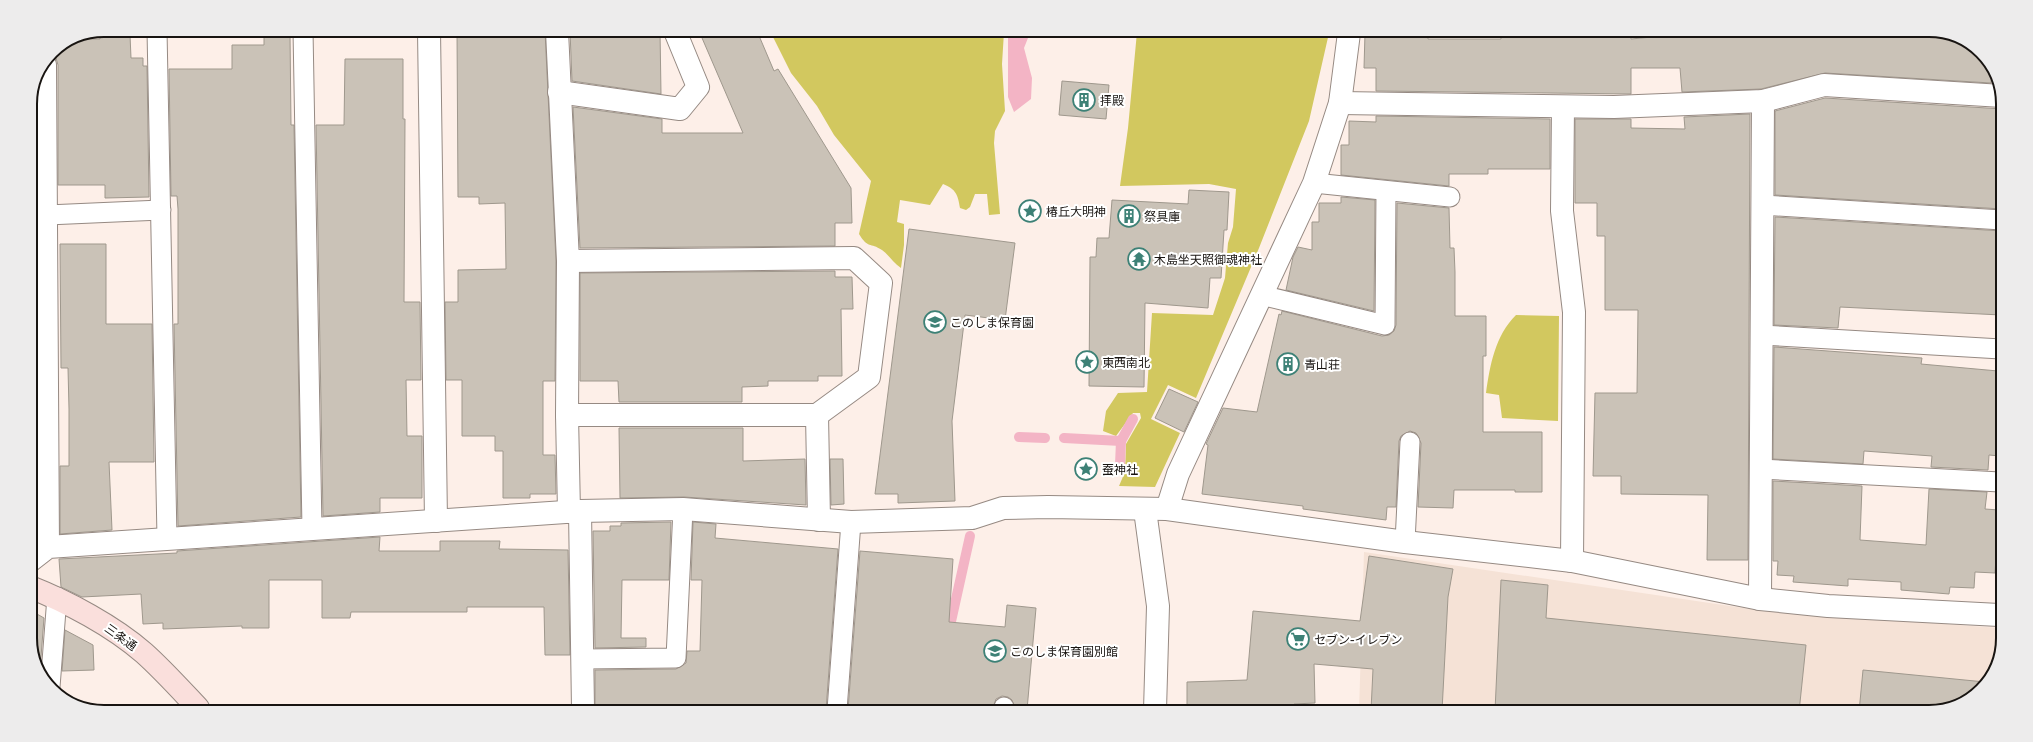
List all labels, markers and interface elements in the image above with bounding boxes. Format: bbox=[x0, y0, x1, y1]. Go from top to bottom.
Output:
building icon: 拝殿 bbox=[1071, 87, 1097, 113]
place label: 拝殿 bbox=[1100, 93, 1124, 108]
place icon: 椿丘大明神 bbox=[1017, 198, 1043, 224]
building icon: 祭具庫 bbox=[1116, 203, 1142, 229]
place label: 椿丘大明神 bbox=[1046, 204, 1106, 219]
place label: 祭具庫 bbox=[1144, 209, 1180, 224]
temple icon: 木島坐天照御魂神社 bbox=[1126, 246, 1152, 272]
place label: 木島坐天照御魂神社 bbox=[1154, 252, 1262, 267]
school or university icon: このしま保育園 bbox=[922, 309, 948, 335]
place label: このしま保育園 bbox=[950, 315, 1034, 330]
place icon: 東西南北 bbox=[1074, 349, 1100, 375]
building icon: 青山荘 bbox=[1275, 351, 1301, 377]
place label: 東西南北 bbox=[1102, 355, 1150, 370]
place label: 青山荘 bbox=[1304, 357, 1340, 372]
place icon: 蚕神社 bbox=[1073, 456, 1099, 482]
place label: 蚕神社 bbox=[1102, 462, 1138, 477]
street label: 三条通 bbox=[102, 621, 140, 653]
supermarket icon: セブン-イレブン bbox=[1285, 626, 1311, 652]
place label: セブン-イレブン bbox=[1314, 632, 1403, 647]
school or university icon: このしま保育園別館 bbox=[982, 638, 1008, 664]
place label: このしま保育園別館 bbox=[1010, 644, 1118, 659]

